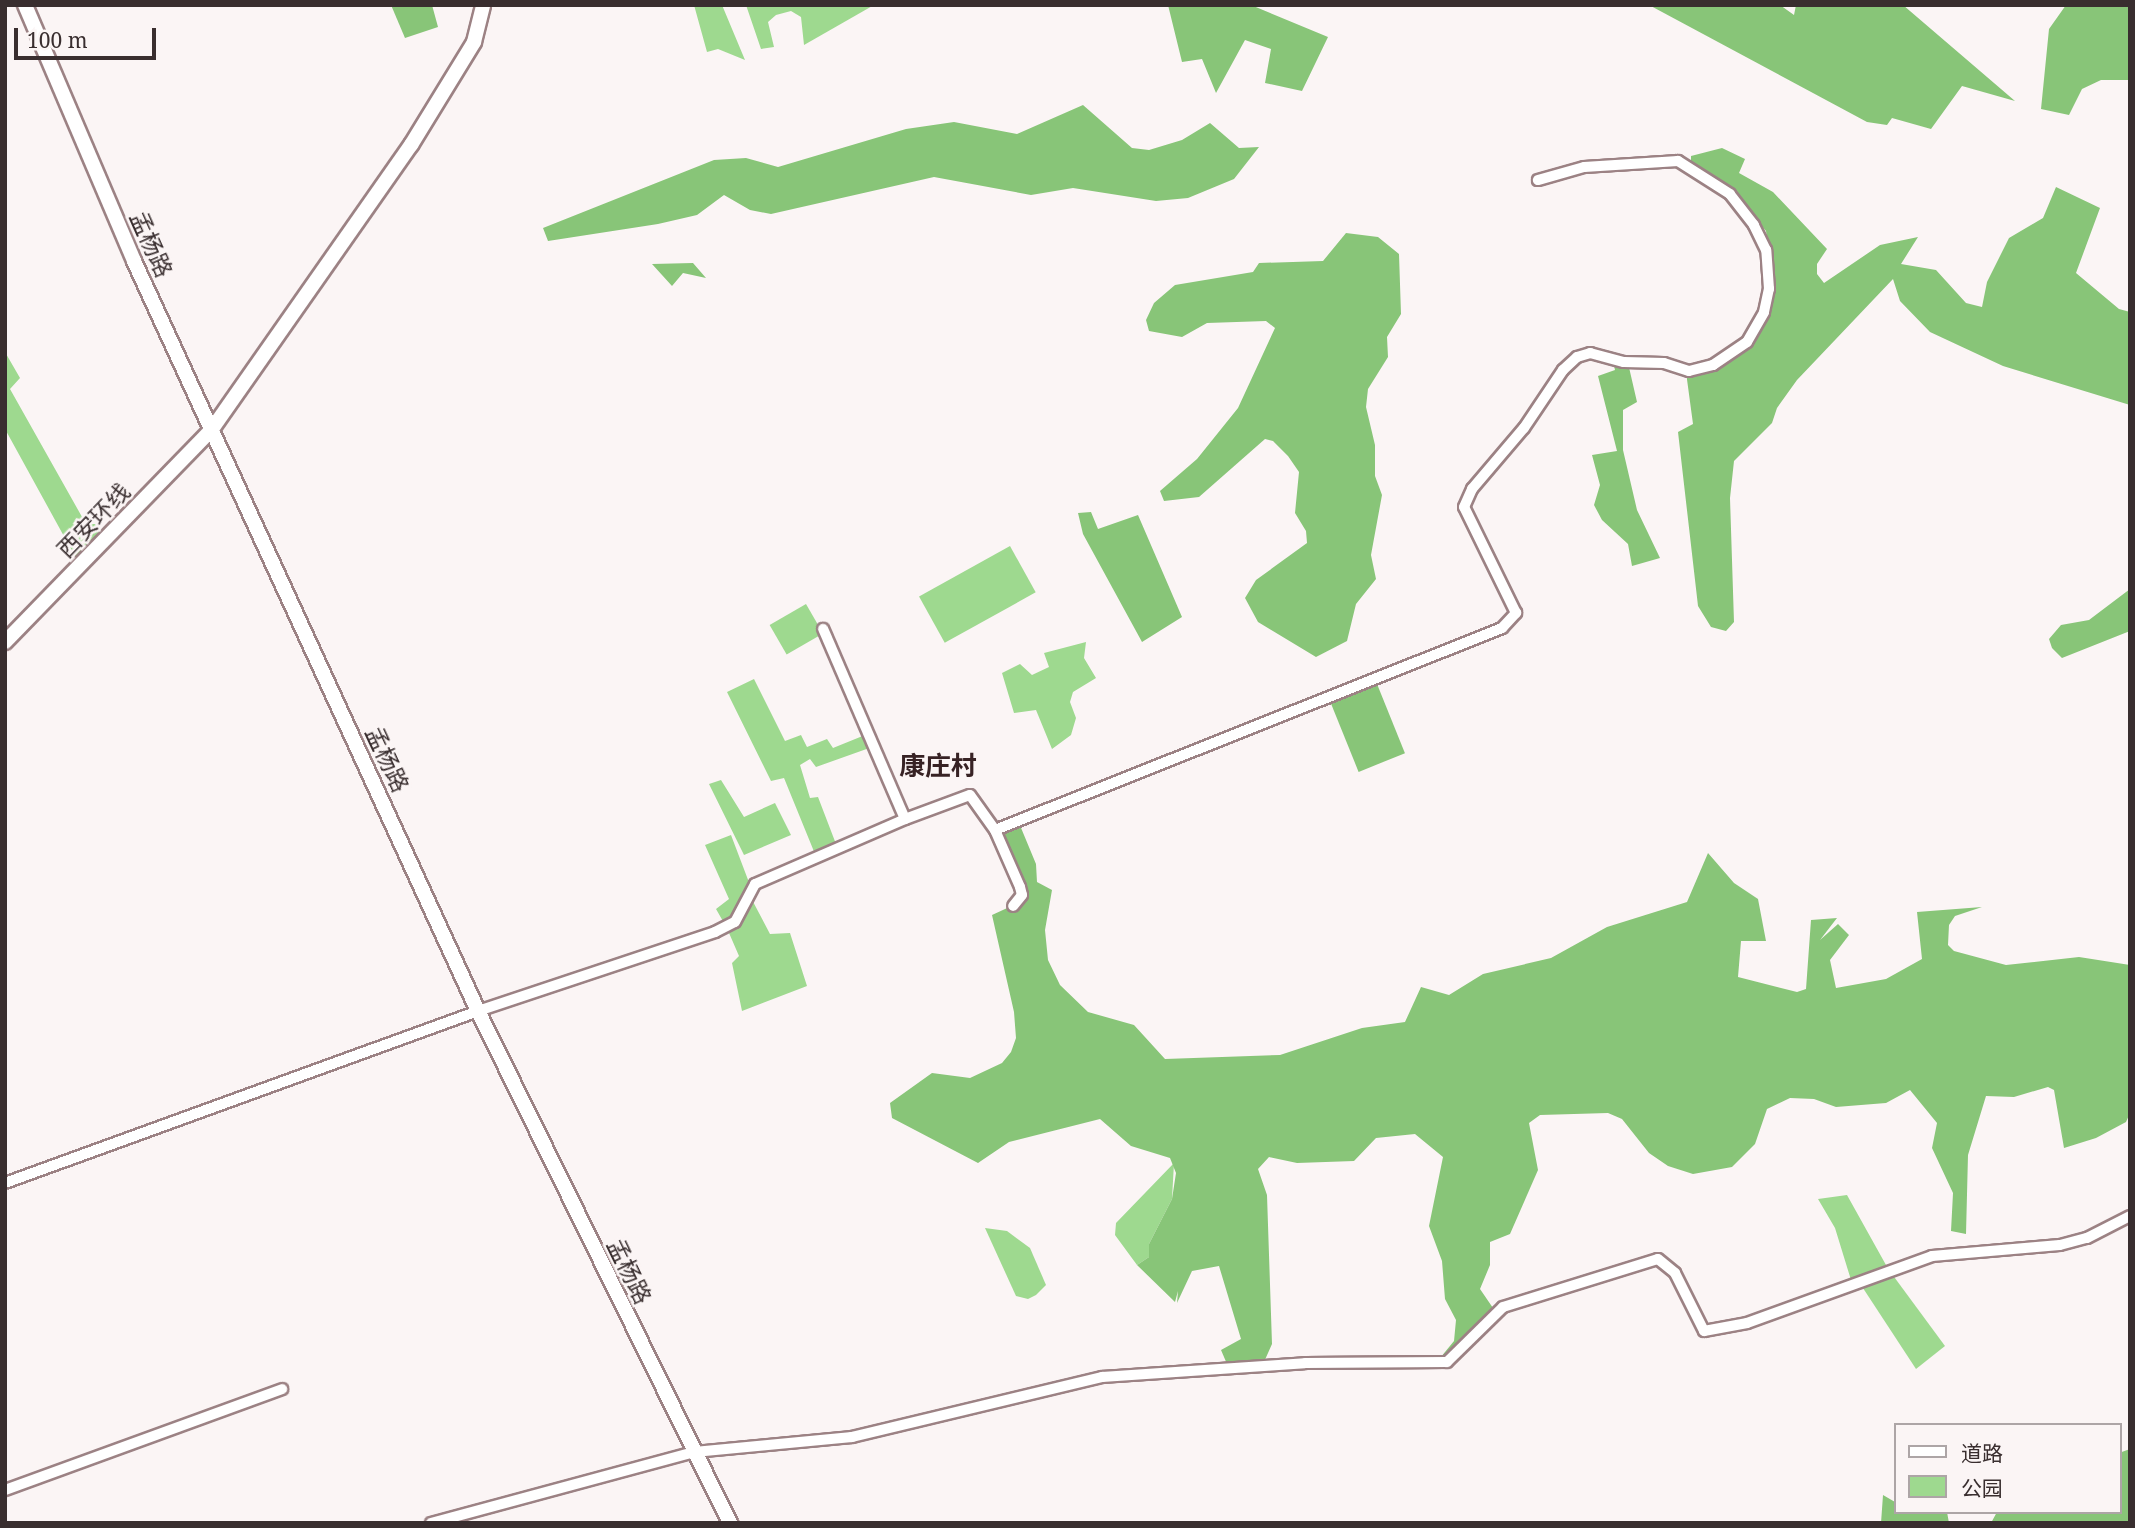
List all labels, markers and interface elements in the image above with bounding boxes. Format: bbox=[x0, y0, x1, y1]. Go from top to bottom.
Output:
scale bar bbox=[18, 14, 159, 58]
text: 100 m bbox=[27, 26, 88, 54]
street label: 孟杨路 bbox=[125, 207, 179, 281]
street label: 西安环线 bbox=[51, 477, 135, 563]
street label: 孟杨路 bbox=[361, 722, 415, 796]
district label: 康庄村 bbox=[899, 750, 977, 782]
street label: 孟杨路 bbox=[602, 1234, 658, 1308]
legend bbox=[1894, 1423, 2121, 1514]
text: 道路 bbox=[1961, 1439, 2003, 1467]
text: 公园 bbox=[1961, 1474, 2003, 1502]

